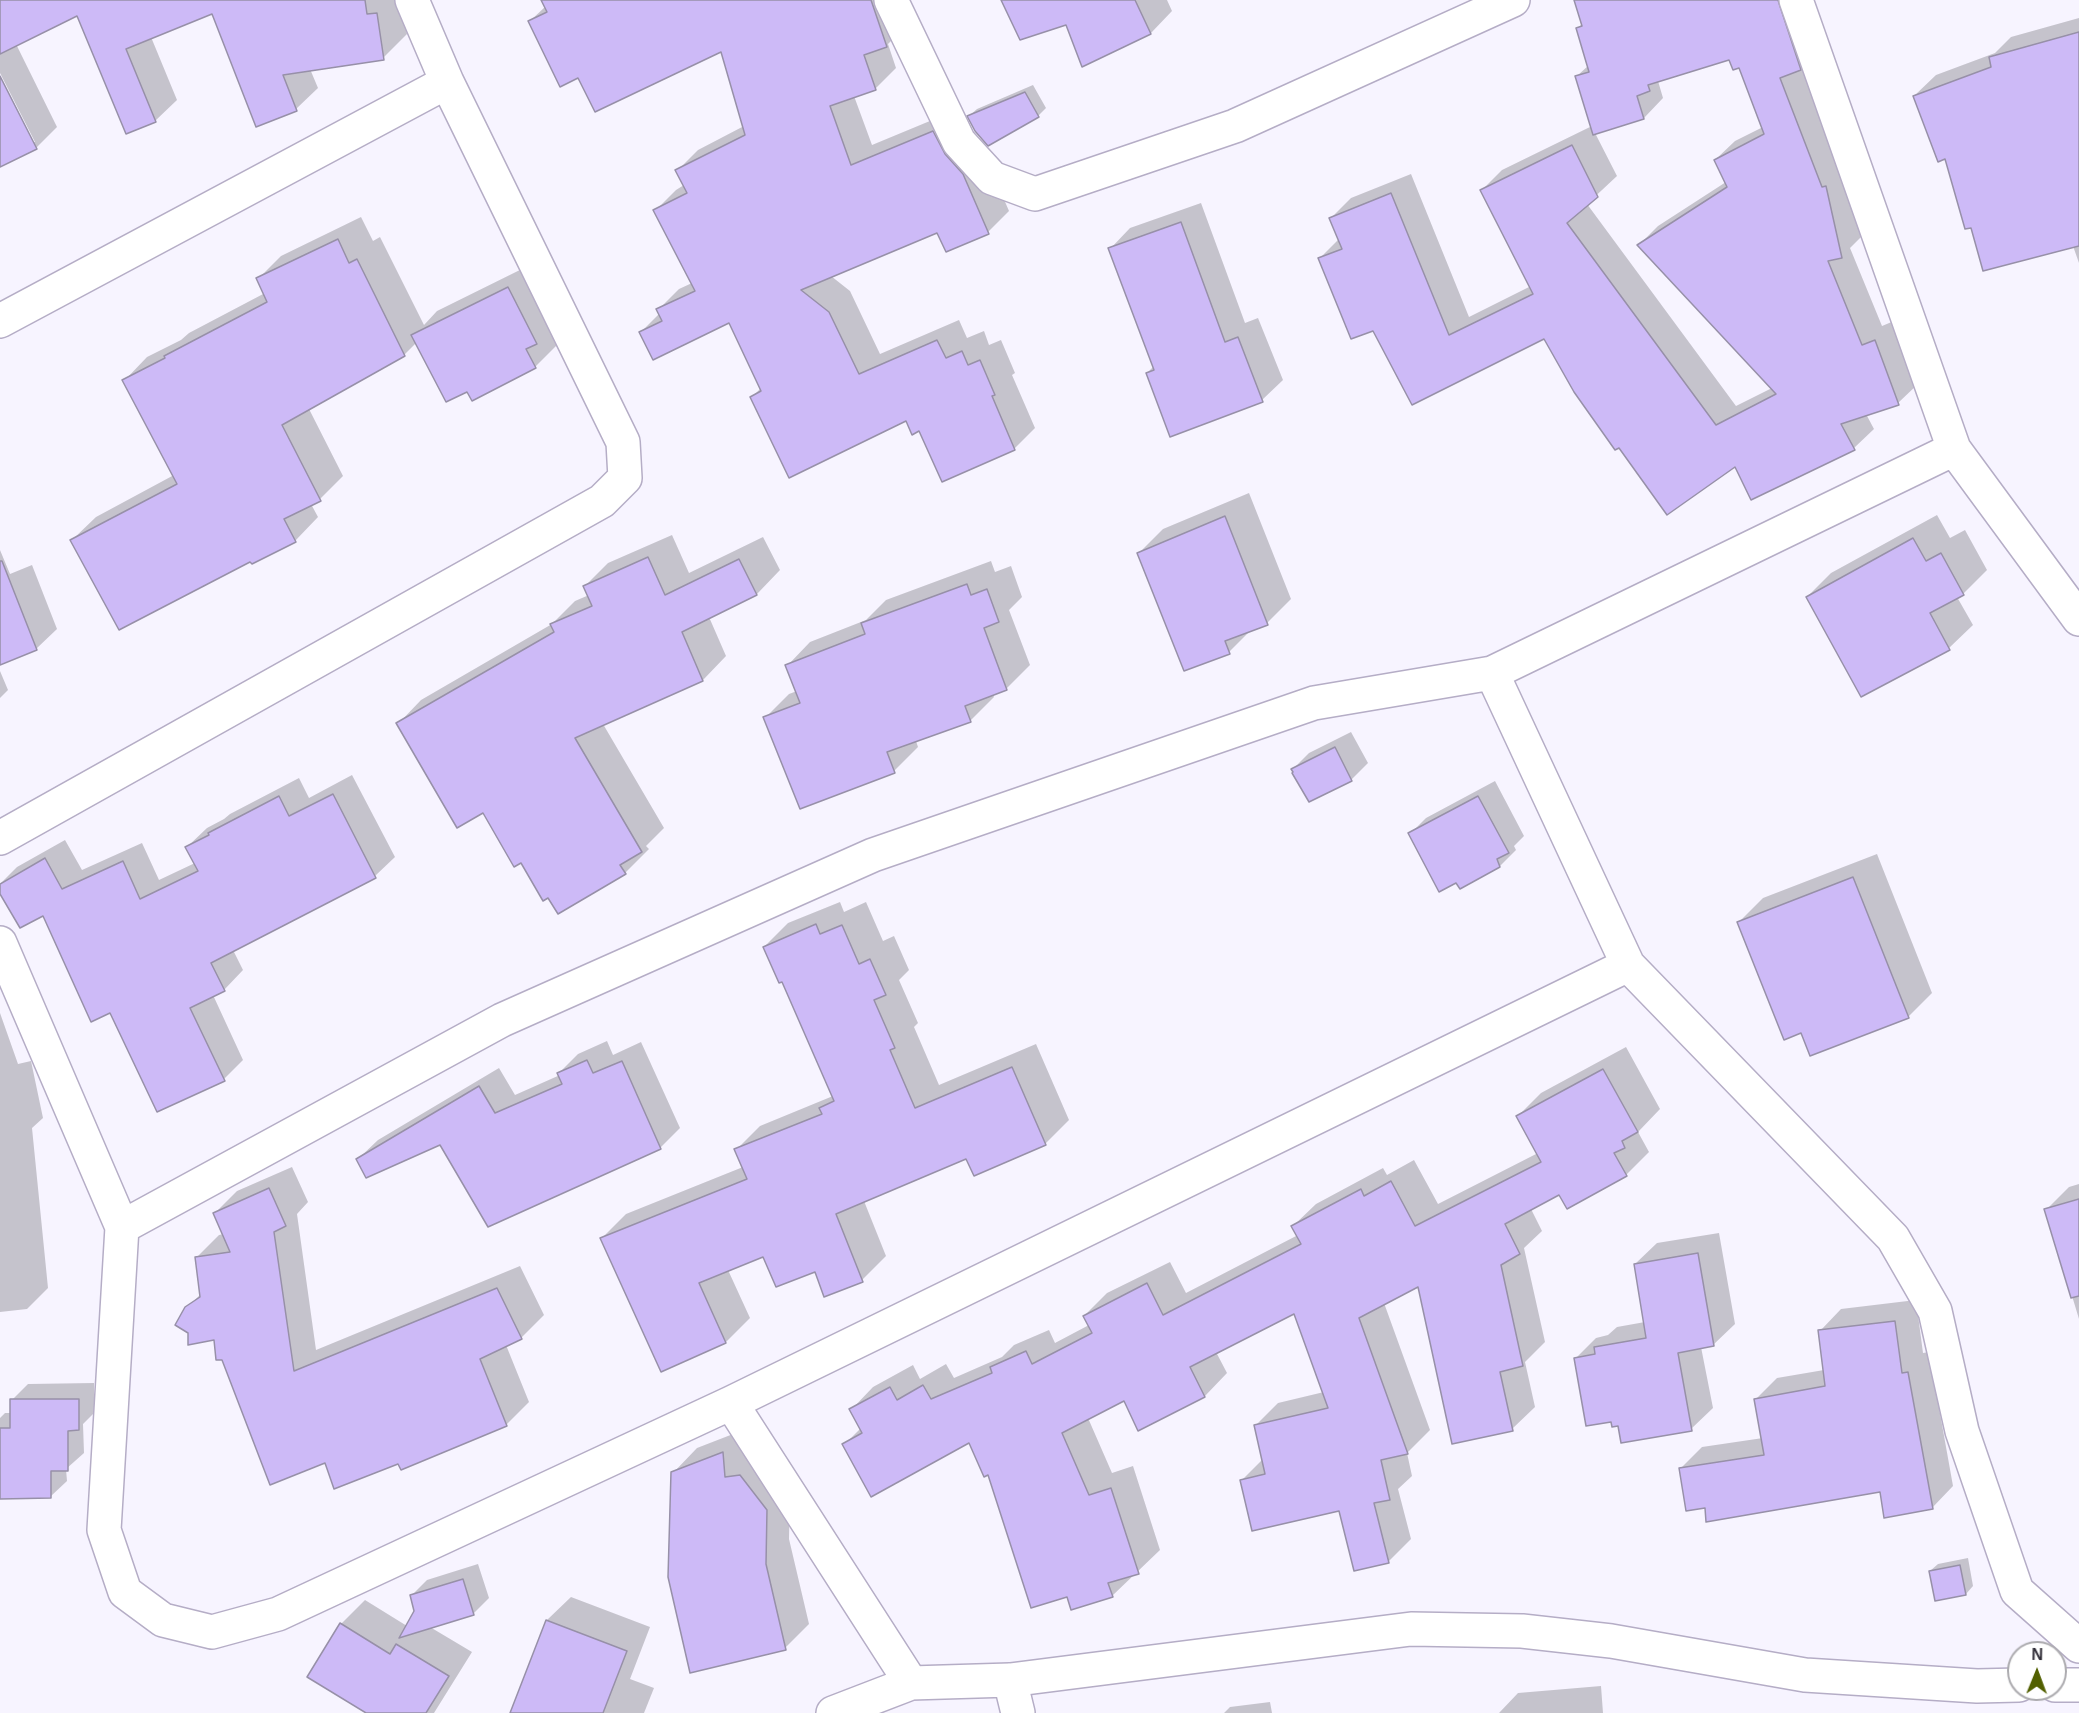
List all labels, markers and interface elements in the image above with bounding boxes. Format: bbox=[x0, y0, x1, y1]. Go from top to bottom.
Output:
north arrow bbox=[2007, 1641, 2067, 1701]
text: N bbox=[2031, 1646, 2043, 1663]

